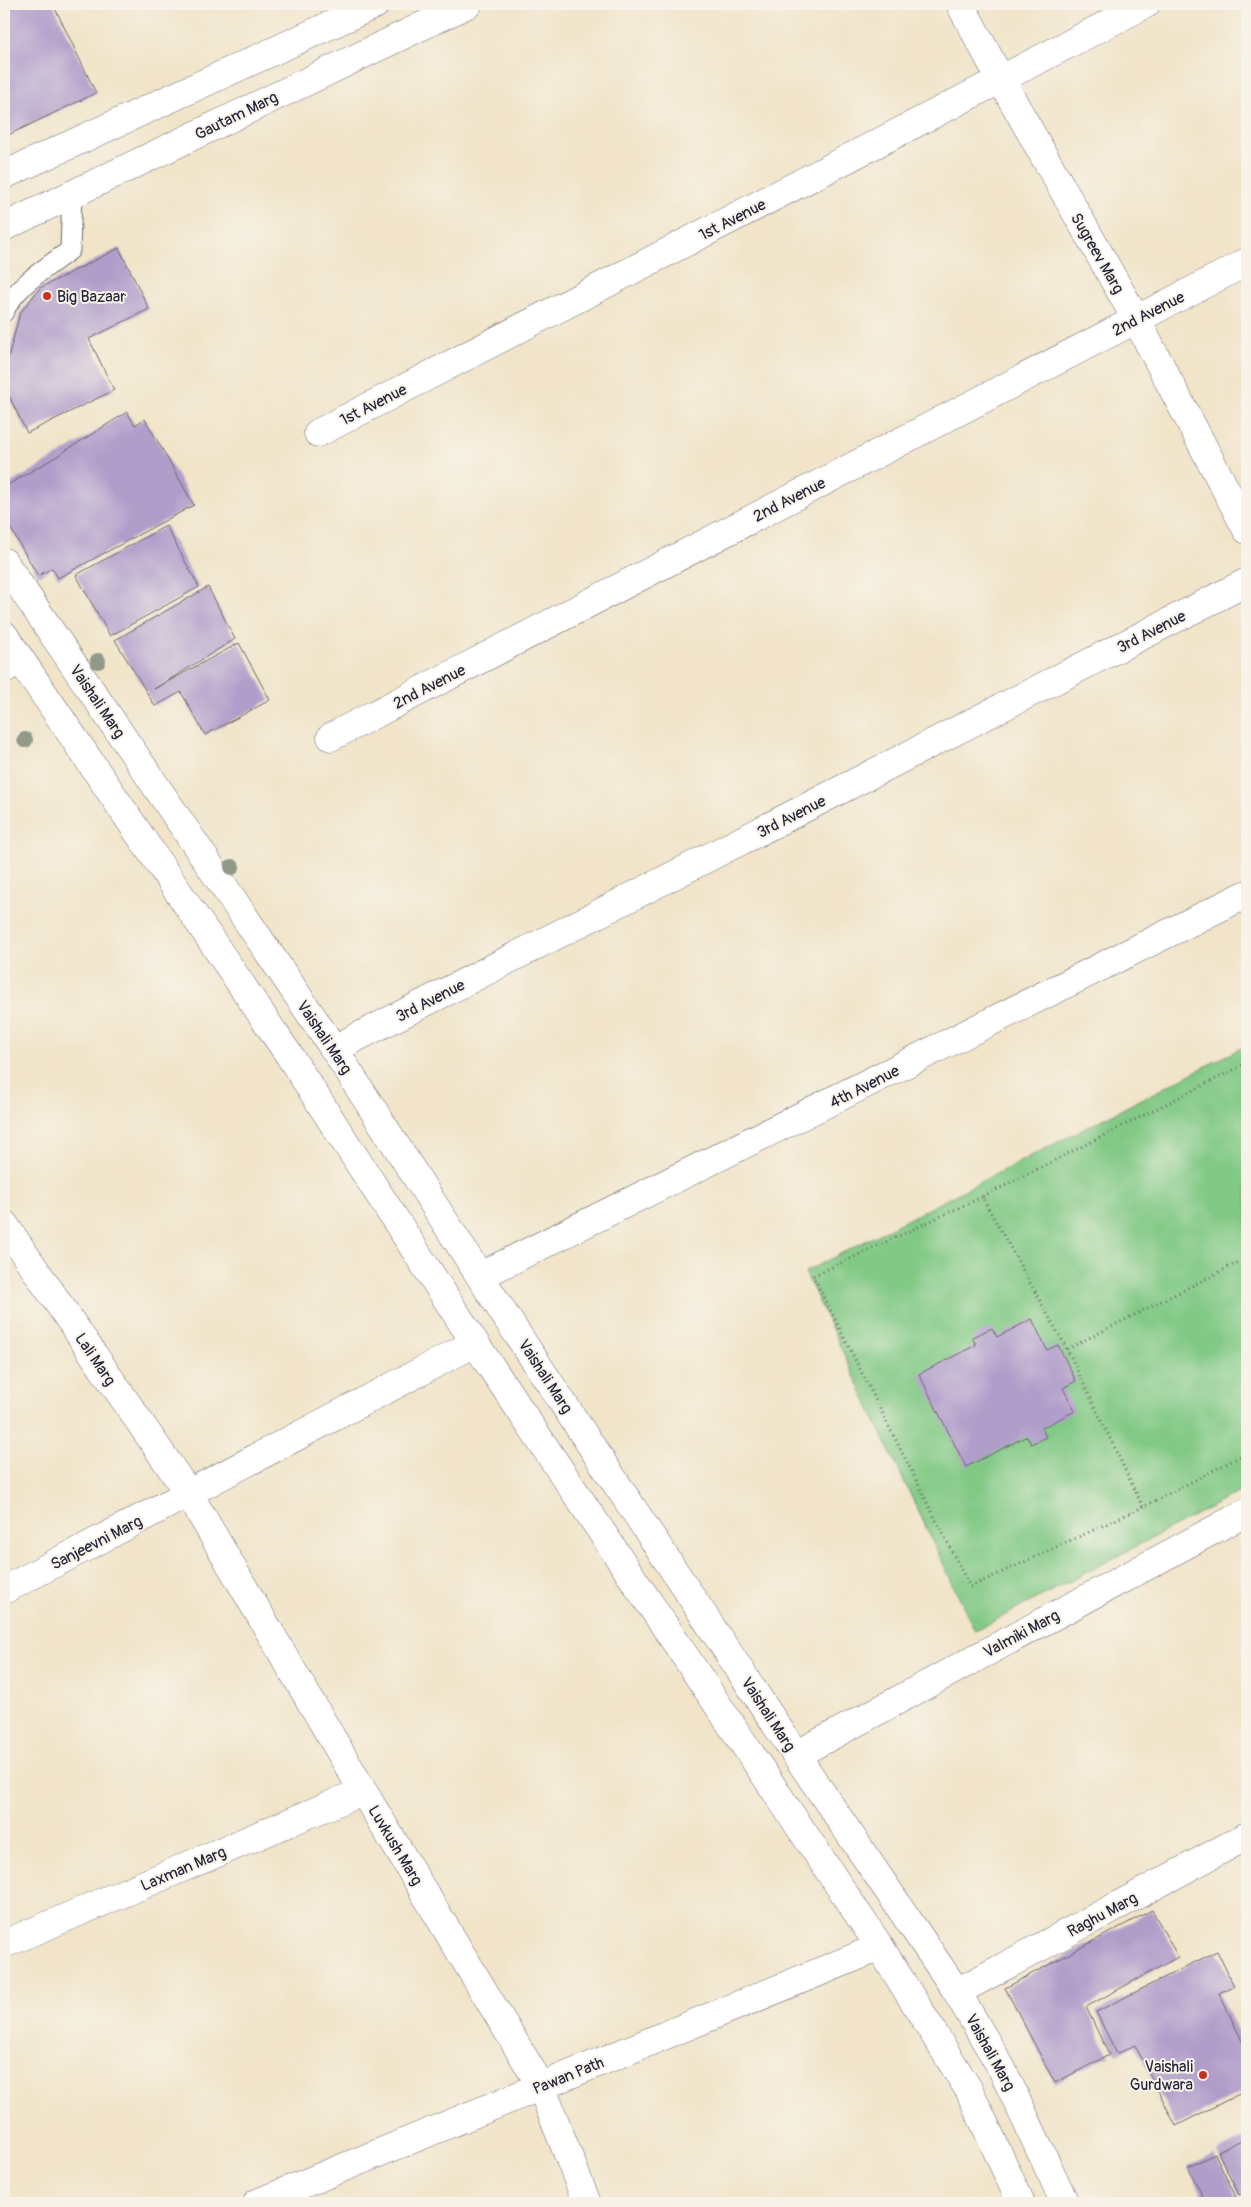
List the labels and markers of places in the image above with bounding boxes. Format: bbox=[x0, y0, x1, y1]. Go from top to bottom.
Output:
place label: Big Bazaar bbox=[57, 287, 126, 307]
marker: Big Bazaar bbox=[41, 290, 53, 302]
place label: Vaishali Gurdwara bbox=[1130, 2057, 1193, 2095]
marker: Vaishali Gurdwara bbox=[1197, 2069, 1209, 2081]

